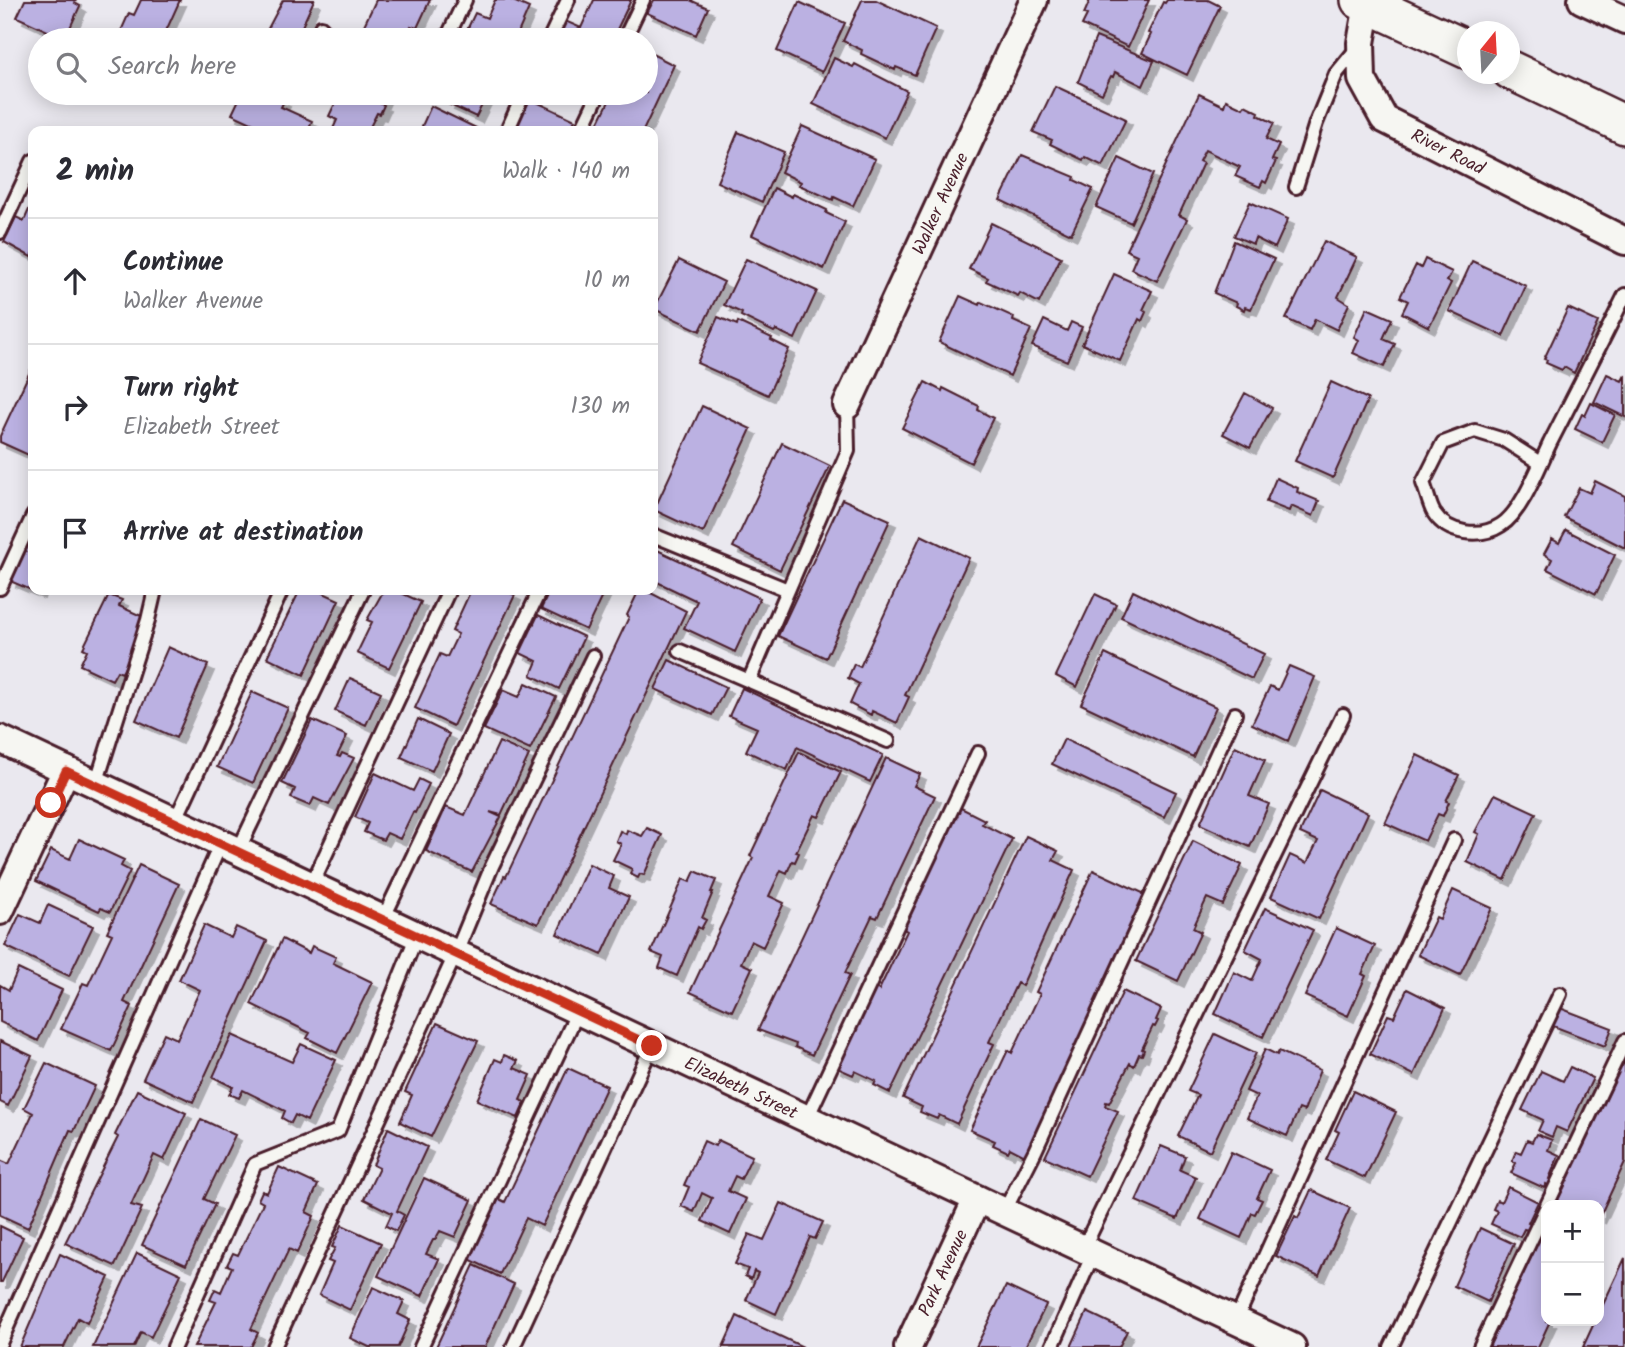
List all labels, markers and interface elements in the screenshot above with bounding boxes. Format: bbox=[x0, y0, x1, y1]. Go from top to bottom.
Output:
north arrow bbox=[1457, 21, 1520, 84]
search box bbox=[28, 28, 658, 105]
text: Search here bbox=[108, 46, 236, 88]
icon: search bbox=[52, 48, 90, 86]
street label: River Road bbox=[1405, 122, 1490, 184]
text: 2 min bbox=[56, 148, 134, 196]
street label: Walker Avenue bbox=[905, 148, 978, 260]
text: Walk · 140 m bbox=[502, 154, 630, 190]
text: Continue bbox=[123, 242, 224, 284]
icon: ahead bbox=[56, 262, 94, 300]
text: 10 m bbox=[584, 263, 630, 299]
text: Walker Avenue bbox=[123, 284, 263, 320]
text: Turn right bbox=[123, 368, 239, 410]
icon: right bbox=[56, 388, 94, 426]
text: 130 m bbox=[571, 389, 630, 425]
text: Elizabeth Street bbox=[123, 410, 280, 446]
text: Arrive at destination bbox=[123, 512, 363, 554]
icon: arrive bbox=[56, 514, 94, 552]
route start bbox=[35, 787, 66, 818]
route end bbox=[636, 1030, 667, 1061]
street label: Elizabeth Street bbox=[679, 1050, 803, 1129]
map controls bbox=[1541, 1200, 1604, 1326]
button: + bbox=[1541, 1200, 1604, 1263]
street label: Park Avenue bbox=[911, 1225, 977, 1322]
button: − bbox=[1541, 1263, 1604, 1326]

